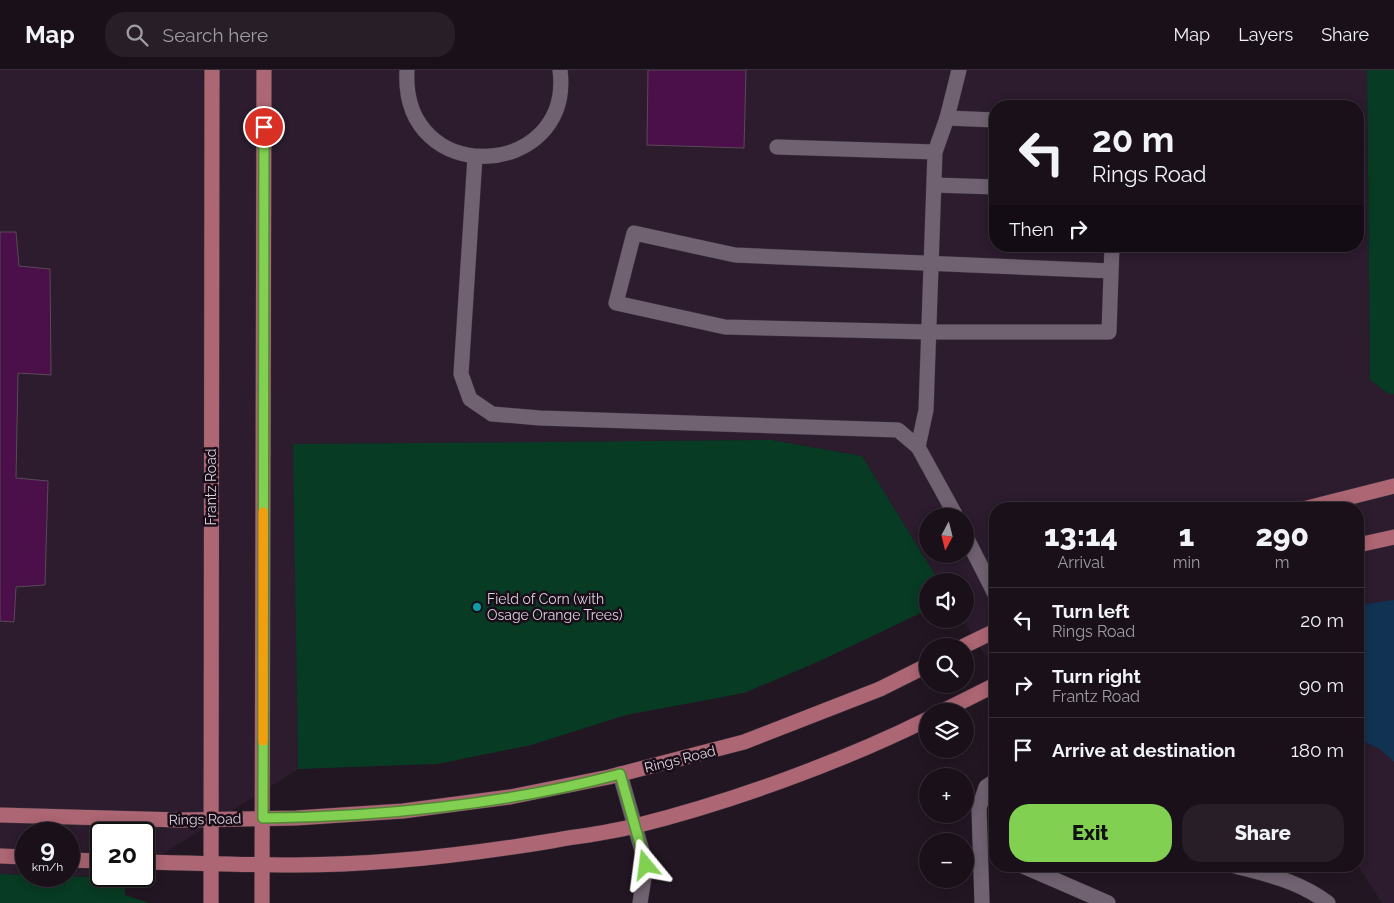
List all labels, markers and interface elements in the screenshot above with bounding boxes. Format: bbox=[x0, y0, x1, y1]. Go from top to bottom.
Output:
search box bbox=[105, 12, 455, 57]
text: Map bbox=[25, 20, 75, 49]
icon: search bbox=[123, 21, 151, 49]
text: Search here bbox=[163, 24, 268, 46]
text: Map bbox=[1174, 24, 1210, 45]
text: Layers bbox=[1238, 24, 1293, 45]
text: Share bbox=[1321, 24, 1369, 45]
pin bbox=[243, 106, 285, 148]
icon: arrive bbox=[250, 113, 278, 141]
text: 20 m bbox=[1092, 119, 1174, 160]
icon: left bbox=[1009, 120, 1074, 185]
text: Rings Road bbox=[1092, 161, 1206, 187]
icon: right bbox=[1064, 215, 1092, 243]
text: Then bbox=[1009, 218, 1054, 240]
street label: Frantz Road bbox=[203, 448, 219, 526]
north arrow bbox=[919, 508, 974, 562]
map controls bbox=[919, 508, 974, 888]
text: 13:14 bbox=[1044, 518, 1118, 553]
text: 1 bbox=[1179, 518, 1194, 553]
text: 290 bbox=[1255, 518, 1309, 553]
text: Arrival bbox=[1057, 553, 1104, 572]
text: min bbox=[1173, 553, 1200, 572]
text: m bbox=[1275, 553, 1290, 572]
button: sound bbox=[919, 573, 974, 628]
place label: Field of Corn (with Osage Orange Trees) bbox=[487, 591, 623, 623]
text: Turn left bbox=[1052, 600, 1129, 622]
marker: Field of Corn (with Osage Orange Trees) bbox=[471, 601, 483, 613]
icon: left bbox=[1009, 606, 1037, 634]
text: 20 m bbox=[1300, 609, 1344, 631]
text: Rings Road bbox=[1052, 622, 1135, 641]
button: search bbox=[919, 638, 974, 693]
text: Turn right bbox=[1052, 665, 1141, 687]
icon: right bbox=[1009, 671, 1037, 699]
text: 90 m bbox=[1299, 674, 1344, 696]
text: Frantz Road bbox=[1052, 687, 1140, 706]
button: layers bbox=[919, 703, 974, 758]
icon: arrive bbox=[1009, 736, 1037, 764]
text: Arrive at destination bbox=[1052, 739, 1236, 761]
text: 180 m bbox=[1291, 739, 1344, 761]
street label: Rings Road bbox=[643, 742, 717, 776]
button: + bbox=[919, 768, 974, 823]
button: Exit bbox=[1009, 804, 1172, 862]
button: Share bbox=[1182, 804, 1344, 862]
street label: Rings Road bbox=[168, 810, 242, 828]
speed limit sign: 20 bbox=[90, 822, 155, 887]
text: 9 bbox=[40, 833, 55, 863]
button: − bbox=[919, 833, 974, 888]
position arrow bbox=[619, 838, 671, 890]
text: km/h bbox=[32, 860, 63, 874]

